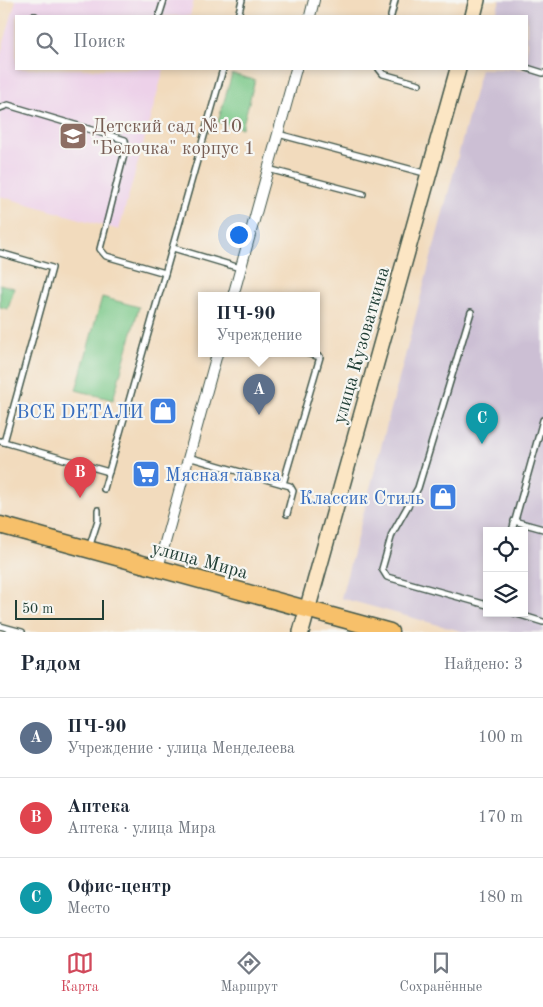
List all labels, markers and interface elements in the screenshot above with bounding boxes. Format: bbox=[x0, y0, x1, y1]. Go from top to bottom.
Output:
search box bbox=[15, 15, 528, 70]
icon: search bbox=[33, 29, 61, 57]
text: Поиск bbox=[73, 33, 125, 52]
place label: Детский сад №10 "Белочка" корпус 1 bbox=[92, 118, 255, 159]
school or university icon: Детский сад №10 "Белочка" корпус 1 bbox=[58, 121, 88, 151]
your location bbox=[226, 222, 252, 248]
street label: улица Кузоваткина bbox=[331, 264, 394, 426]
popup bbox=[198, 292, 320, 357]
text: ПЧ-90 bbox=[216, 305, 275, 324]
text: Учреждение bbox=[216, 328, 302, 344]
pin: A bbox=[243, 374, 275, 415]
shop icon: ВСЕ DEТАЛИ bbox=[148, 396, 178, 426]
pin: C bbox=[466, 403, 498, 444]
place label: ВСЕ DEТАЛИ bbox=[16, 404, 144, 423]
pin: B bbox=[64, 457, 96, 498]
supermarket icon: Мясная лавка bbox=[131, 459, 161, 489]
place label: Мясная лавка bbox=[165, 467, 282, 486]
shop icon: Классик Стиль bbox=[428, 482, 458, 512]
place label: Классик Стиль bbox=[299, 490, 424, 509]
map controls bbox=[483, 527, 528, 617]
button: locate bbox=[483, 527, 528, 572]
street label: улица Мира bbox=[149, 539, 250, 584]
button: layers bbox=[483, 572, 528, 617]
scale bar bbox=[15, 597, 104, 620]
text: 50 m bbox=[22, 602, 53, 616]
text: Рядом bbox=[20, 654, 81, 675]
text: Найдено: 3 bbox=[444, 657, 523, 673]
text: ПЧ-90 bbox=[67, 718, 126, 737]
text: A bbox=[30, 730, 42, 746]
text: 100 m bbox=[478, 730, 523, 746]
text: Учреждение · улица Менделеева bbox=[67, 741, 295, 757]
text: Аптека bbox=[67, 798, 130, 817]
text: B bbox=[30, 810, 42, 826]
text: 170 m bbox=[478, 810, 523, 826]
text: Аптека · улица Мира bbox=[67, 821, 216, 837]
text: Офис-центр bbox=[67, 878, 171, 897]
text: C bbox=[31, 890, 41, 906]
text: 180 m bbox=[478, 890, 523, 906]
text: Место bbox=[67, 901, 110, 917]
tab: Карта bbox=[61, 949, 99, 996]
tab: Маршрут bbox=[220, 949, 278, 996]
tab: Сохранённые bbox=[400, 949, 482, 996]

